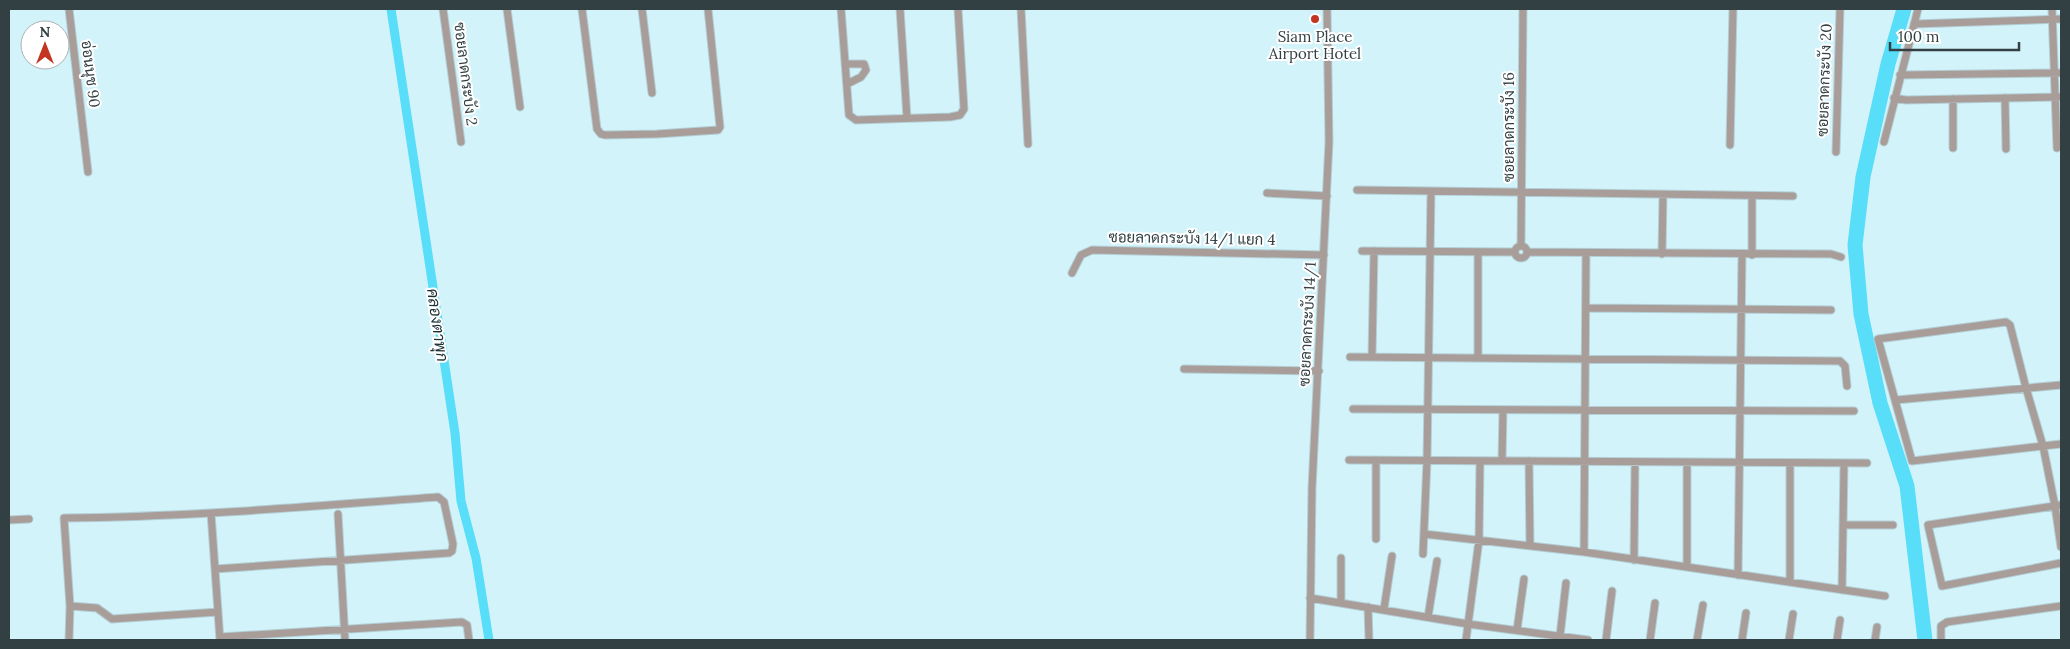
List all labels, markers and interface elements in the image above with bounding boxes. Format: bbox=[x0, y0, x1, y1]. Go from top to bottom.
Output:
marker: Siam Place Airport Hotel bbox=[1309, 13, 1321, 25]
north arrow bbox=[20, 20, 70, 70]
scale bar bbox=[1890, 20, 2019, 52]
street label: ซอยลาดกระบัง 2 bbox=[450, 21, 482, 127]
text: N bbox=[40, 23, 51, 41]
street label: ซอยลาดกระบัง 20 bbox=[1813, 23, 1835, 137]
place label: Siam Place Airport Hotel bbox=[1268, 27, 1361, 63]
text: 100 m bbox=[1898, 27, 1939, 46]
street label: อ่อนนุช 90 bbox=[75, 39, 105, 109]
street label: ซอยลาดกระบัง 16 bbox=[1499, 72, 1518, 182]
street label: ซอยลาดกระบัง 14/1 แยก 4 bbox=[1108, 227, 1276, 250]
street label: ซอยลาดกระบัง 14/1 bbox=[1294, 261, 1321, 387]
water label: คลองตาพุก bbox=[421, 287, 453, 363]

